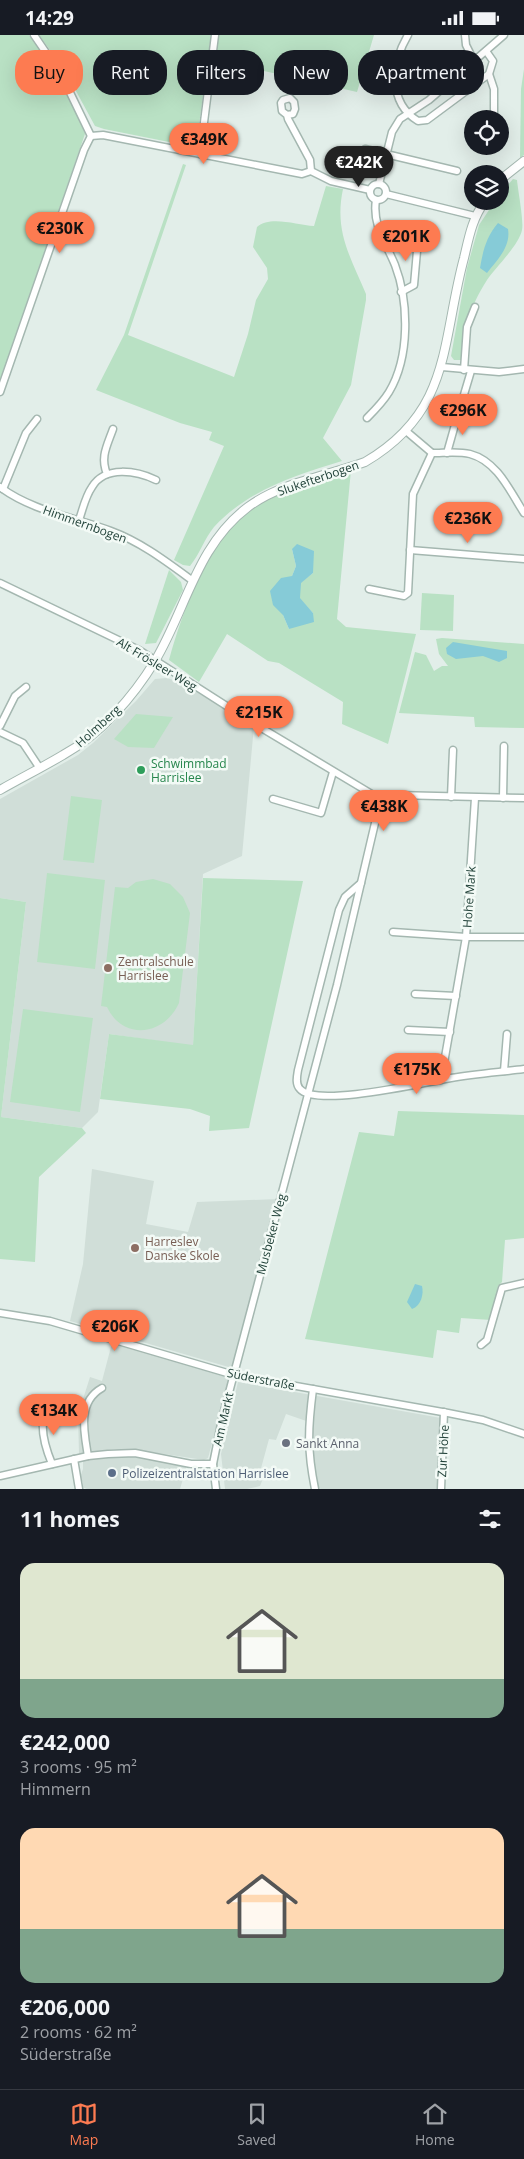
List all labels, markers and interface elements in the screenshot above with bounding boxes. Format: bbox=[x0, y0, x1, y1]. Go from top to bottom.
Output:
text: 14:29 bbox=[25, 5, 74, 31]
chip: Buy bbox=[15, 50, 83, 95]
chip: Rent bbox=[93, 50, 167, 95]
chip: Filters bbox=[177, 50, 264, 95]
chip: New bbox=[274, 50, 348, 95]
chip: Apartment bbox=[358, 50, 484, 95]
map controls bbox=[464, 110, 509, 210]
button: locate bbox=[464, 110, 509, 155]
pin: €349K bbox=[169, 123, 239, 165]
text: €349K bbox=[180, 128, 228, 150]
pin: €242K bbox=[324, 145, 394, 188]
text: €242K bbox=[335, 151, 383, 173]
button: layers bbox=[464, 165, 509, 210]
pin: €230K bbox=[25, 211, 95, 254]
text: €230K bbox=[36, 217, 84, 239]
pin: €201K bbox=[371, 219, 441, 262]
text: €201K bbox=[382, 225, 430, 247]
pin: €296K bbox=[428, 393, 498, 436]
text: €296K bbox=[439, 399, 487, 421]
street label: Slukefterbogen bbox=[275, 456, 361, 500]
street label: Himmernbogen bbox=[41, 501, 129, 547]
pin: €236K bbox=[433, 501, 503, 544]
text: €236K bbox=[444, 507, 492, 529]
street label: Alt Frösleer Weg bbox=[114, 633, 201, 695]
pin: €215K bbox=[224, 695, 294, 738]
street label: Holmberg bbox=[72, 701, 125, 751]
text: €215K bbox=[235, 701, 283, 723]
place label: Schwimmbad Harrislee bbox=[151, 755, 227, 786]
marker: Schwimmbad Harrislee bbox=[135, 764, 147, 776]
pin: €438K bbox=[349, 789, 419, 832]
text: €438K bbox=[360, 795, 408, 817]
street label: Hohe Mark bbox=[458, 865, 480, 928]
place label: Zentralschule Harrislee bbox=[118, 953, 194, 984]
marker: Zentralschule Harrislee bbox=[102, 962, 114, 974]
pin: €175K bbox=[382, 1053, 452, 1095]
text: €175K bbox=[393, 1058, 441, 1080]
street label: Musbeker Weg bbox=[252, 1191, 290, 1276]
place label: Harreslev Danske Skole bbox=[145, 1233, 220, 1264]
marker: Harreslev Danske Skole bbox=[129, 1242, 141, 1254]
pin: €206K bbox=[80, 1309, 150, 1352]
text: €206K bbox=[91, 1315, 139, 1337]
street label: Süderstraße bbox=[226, 1364, 297, 1394]
street label: Am Markt bbox=[209, 1390, 237, 1448]
pin: €134K bbox=[19, 1393, 89, 1436]
text: €134K bbox=[30, 1399, 78, 1421]
street label: Zur Höhe bbox=[433, 1424, 453, 1478]
place label: Sankt Anna bbox=[296, 1435, 359, 1452]
marker: Sankt Anna bbox=[280, 1437, 292, 1449]
place label: Polizeizentralstation Harrislee bbox=[122, 1465, 289, 1482]
marker: Polizeizentralstation Harrislee bbox=[106, 1467, 118, 1479]
text: 11 homes bbox=[20, 1505, 120, 1533]
icon: filters bbox=[476, 1505, 504, 1533]
icon: home bbox=[217, 1596, 307, 1686]
text: €242,000 bbox=[20, 1728, 110, 1756]
text: 3 rooms · 95 m² bbox=[20, 1756, 137, 1778]
text: Himmern bbox=[20, 1778, 91, 1800]
icon: home bbox=[217, 1861, 307, 1951]
text: €206,000 bbox=[20, 1993, 110, 2021]
text: 2 rooms · 62 m² bbox=[20, 2021, 137, 2043]
text: Süderstraße bbox=[20, 2043, 112, 2065]
tab: Map bbox=[69, 2100, 98, 2149]
tab: Saved bbox=[237, 2100, 276, 2149]
tab: Home bbox=[415, 2100, 455, 2149]

